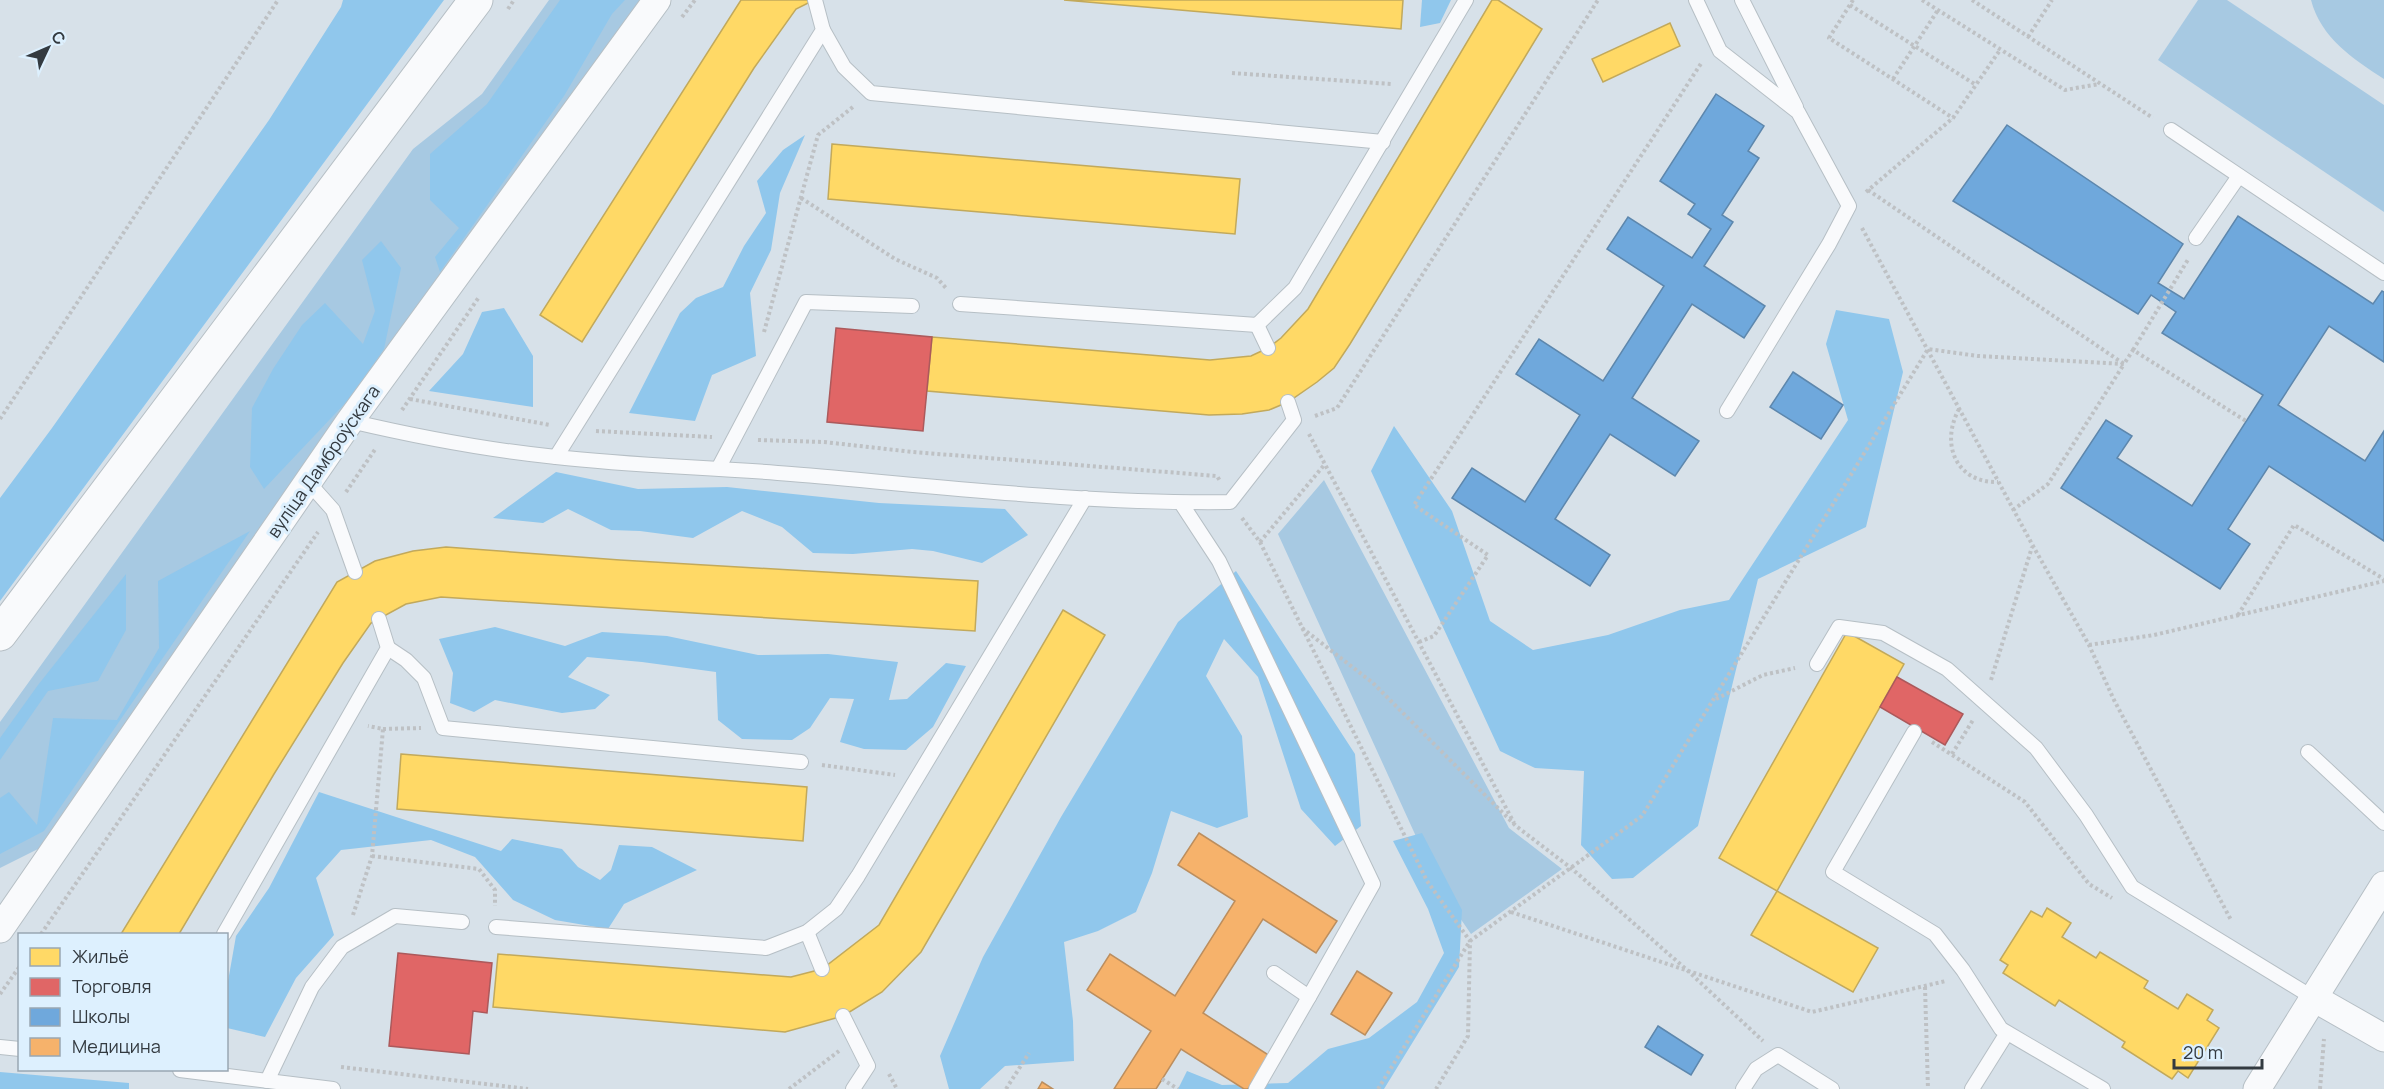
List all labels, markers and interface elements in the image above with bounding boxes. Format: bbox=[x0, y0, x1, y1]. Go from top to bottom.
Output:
north arrow bbox=[18, 18, 78, 78]
text: С bbox=[47, 26, 71, 50]
street label: вуліца Дамброўскага bbox=[261, 380, 385, 542]
legend bbox=[18, 933, 228, 1071]
text: Жильё bbox=[72, 944, 129, 968]
text: Торговля bbox=[72, 974, 151, 998]
text: Школы bbox=[72, 1004, 130, 1028]
scale bar bbox=[2174, 1032, 2262, 1070]
text: Медицина bbox=[72, 1034, 161, 1058]
text: 20 m bbox=[2183, 1040, 2223, 1064]

